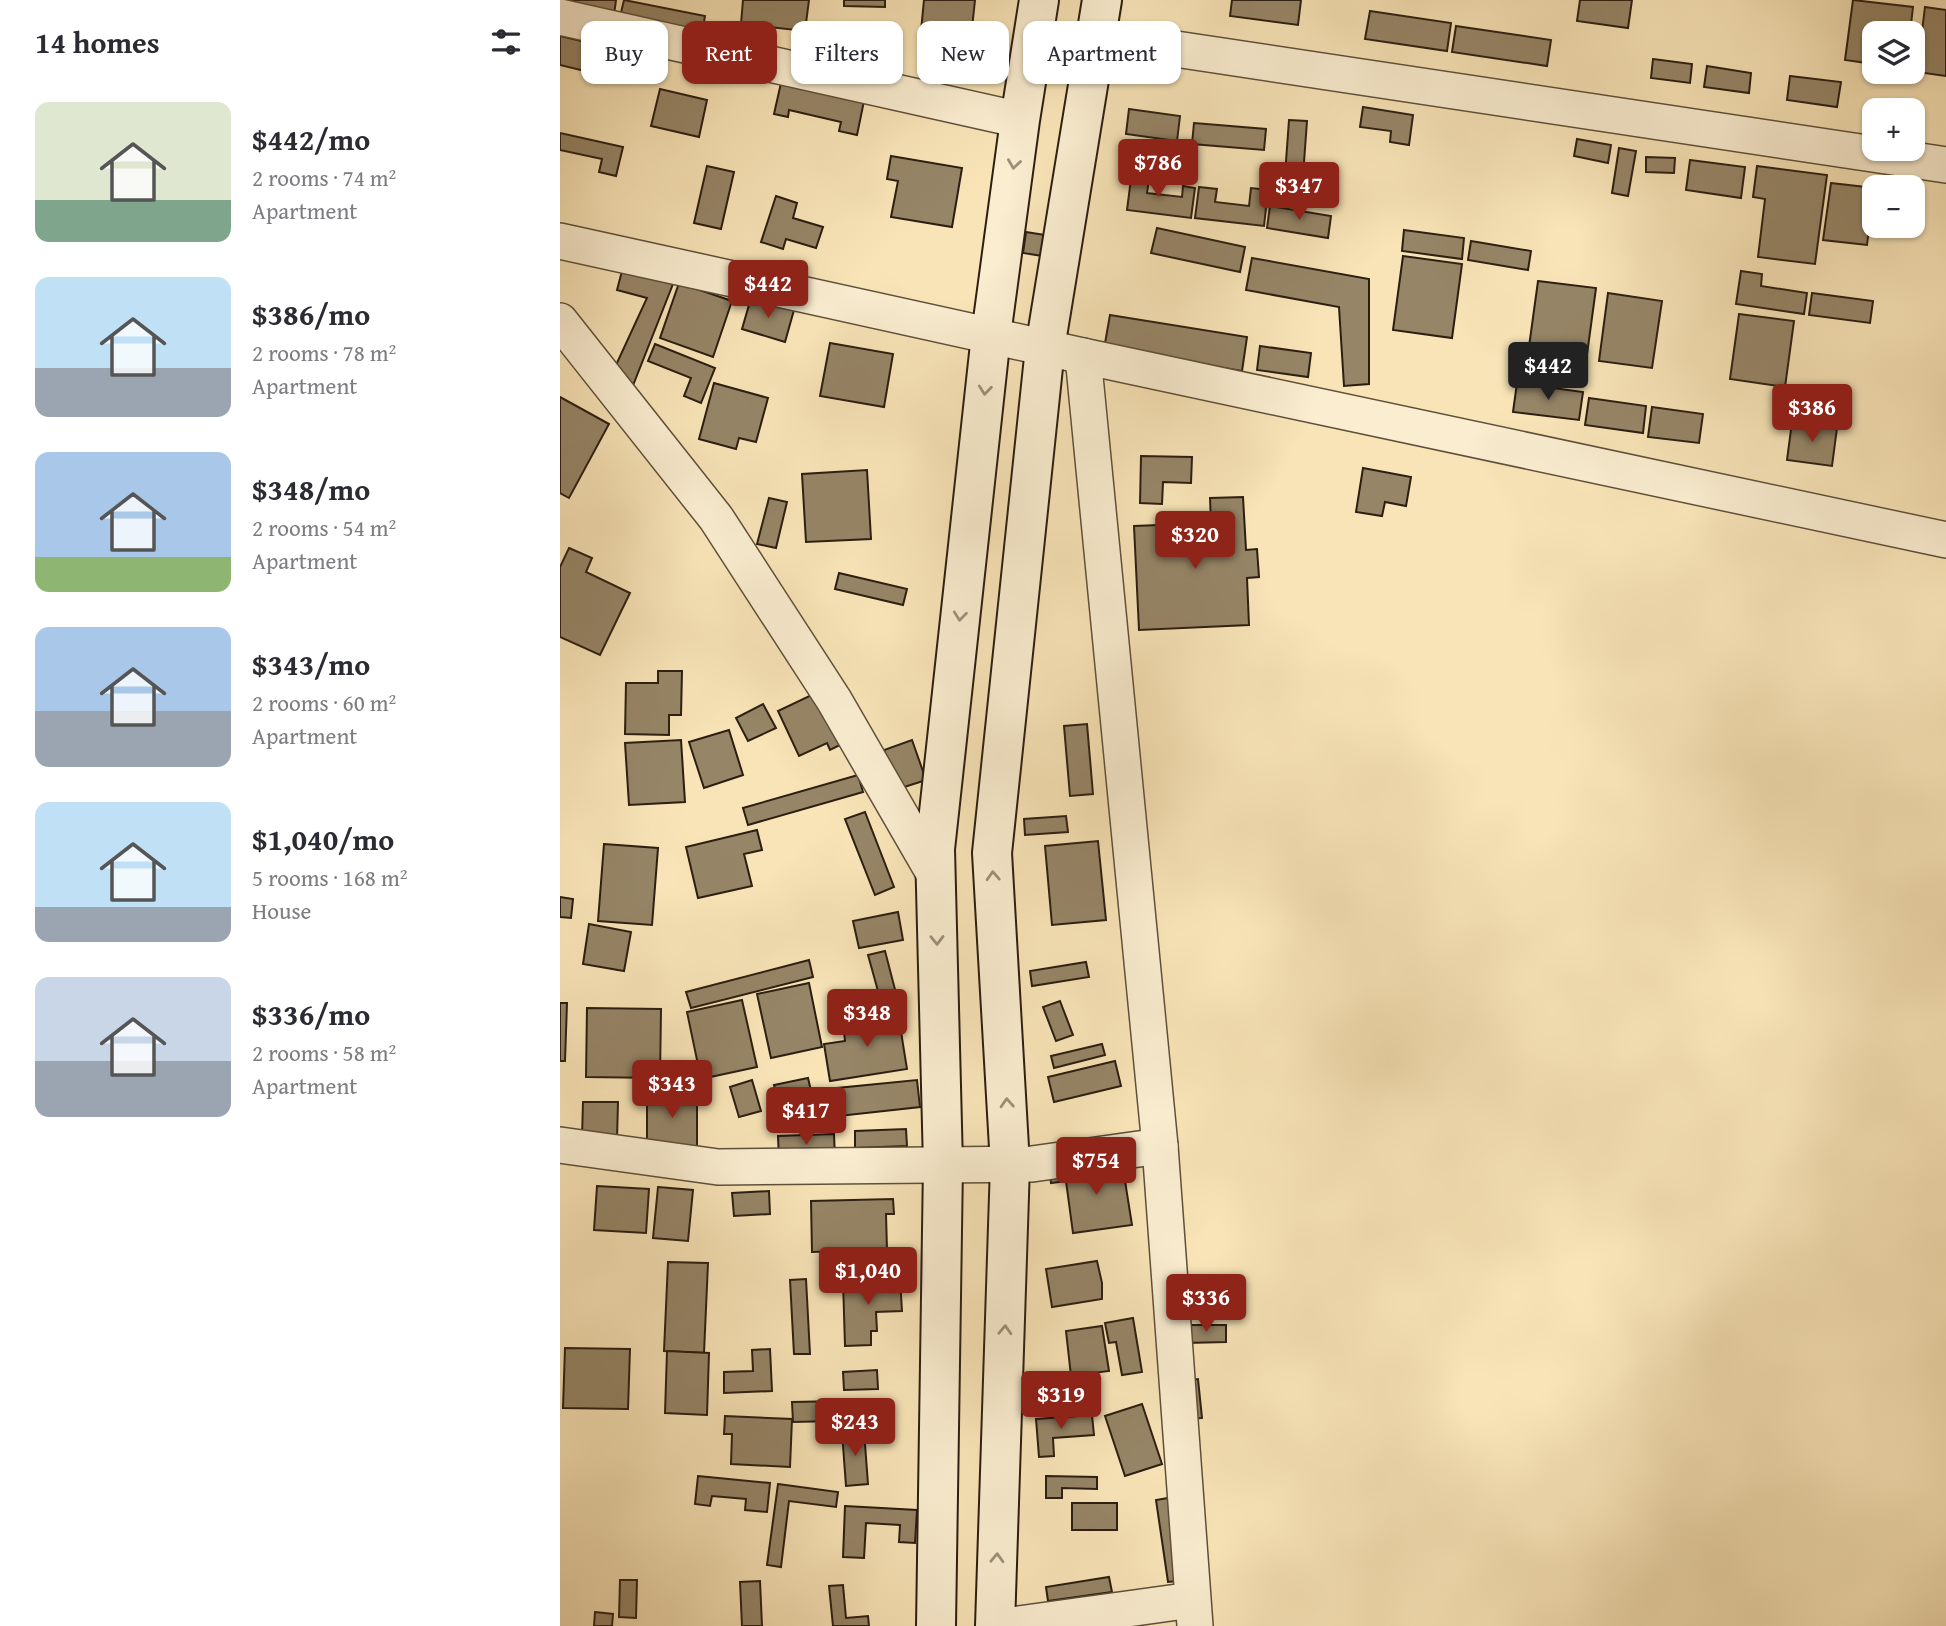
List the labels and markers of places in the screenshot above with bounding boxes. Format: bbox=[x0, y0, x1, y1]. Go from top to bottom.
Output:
pin: $786 bbox=[1117, 140, 1199, 199]
pin: $347 bbox=[1258, 162, 1340, 222]
pin: $442 bbox=[727, 260, 809, 320]
pin: $442 bbox=[1507, 342, 1589, 402]
pin: $386 bbox=[1771, 384, 1853, 444]
pin: $320 bbox=[1154, 512, 1236, 571]
pin: $348 bbox=[826, 990, 908, 1049]
pin: $343 bbox=[631, 1060, 713, 1120]
pin: $417 bbox=[765, 1088, 847, 1147]
pin: $754 bbox=[1055, 1138, 1137, 1197]
pin: $1,040 bbox=[811, 1248, 925, 1307]
pin: $336 bbox=[1165, 1274, 1247, 1334]
pin: $319 bbox=[1020, 1372, 1102, 1431]
pin: $243 bbox=[814, 1398, 896, 1458]

